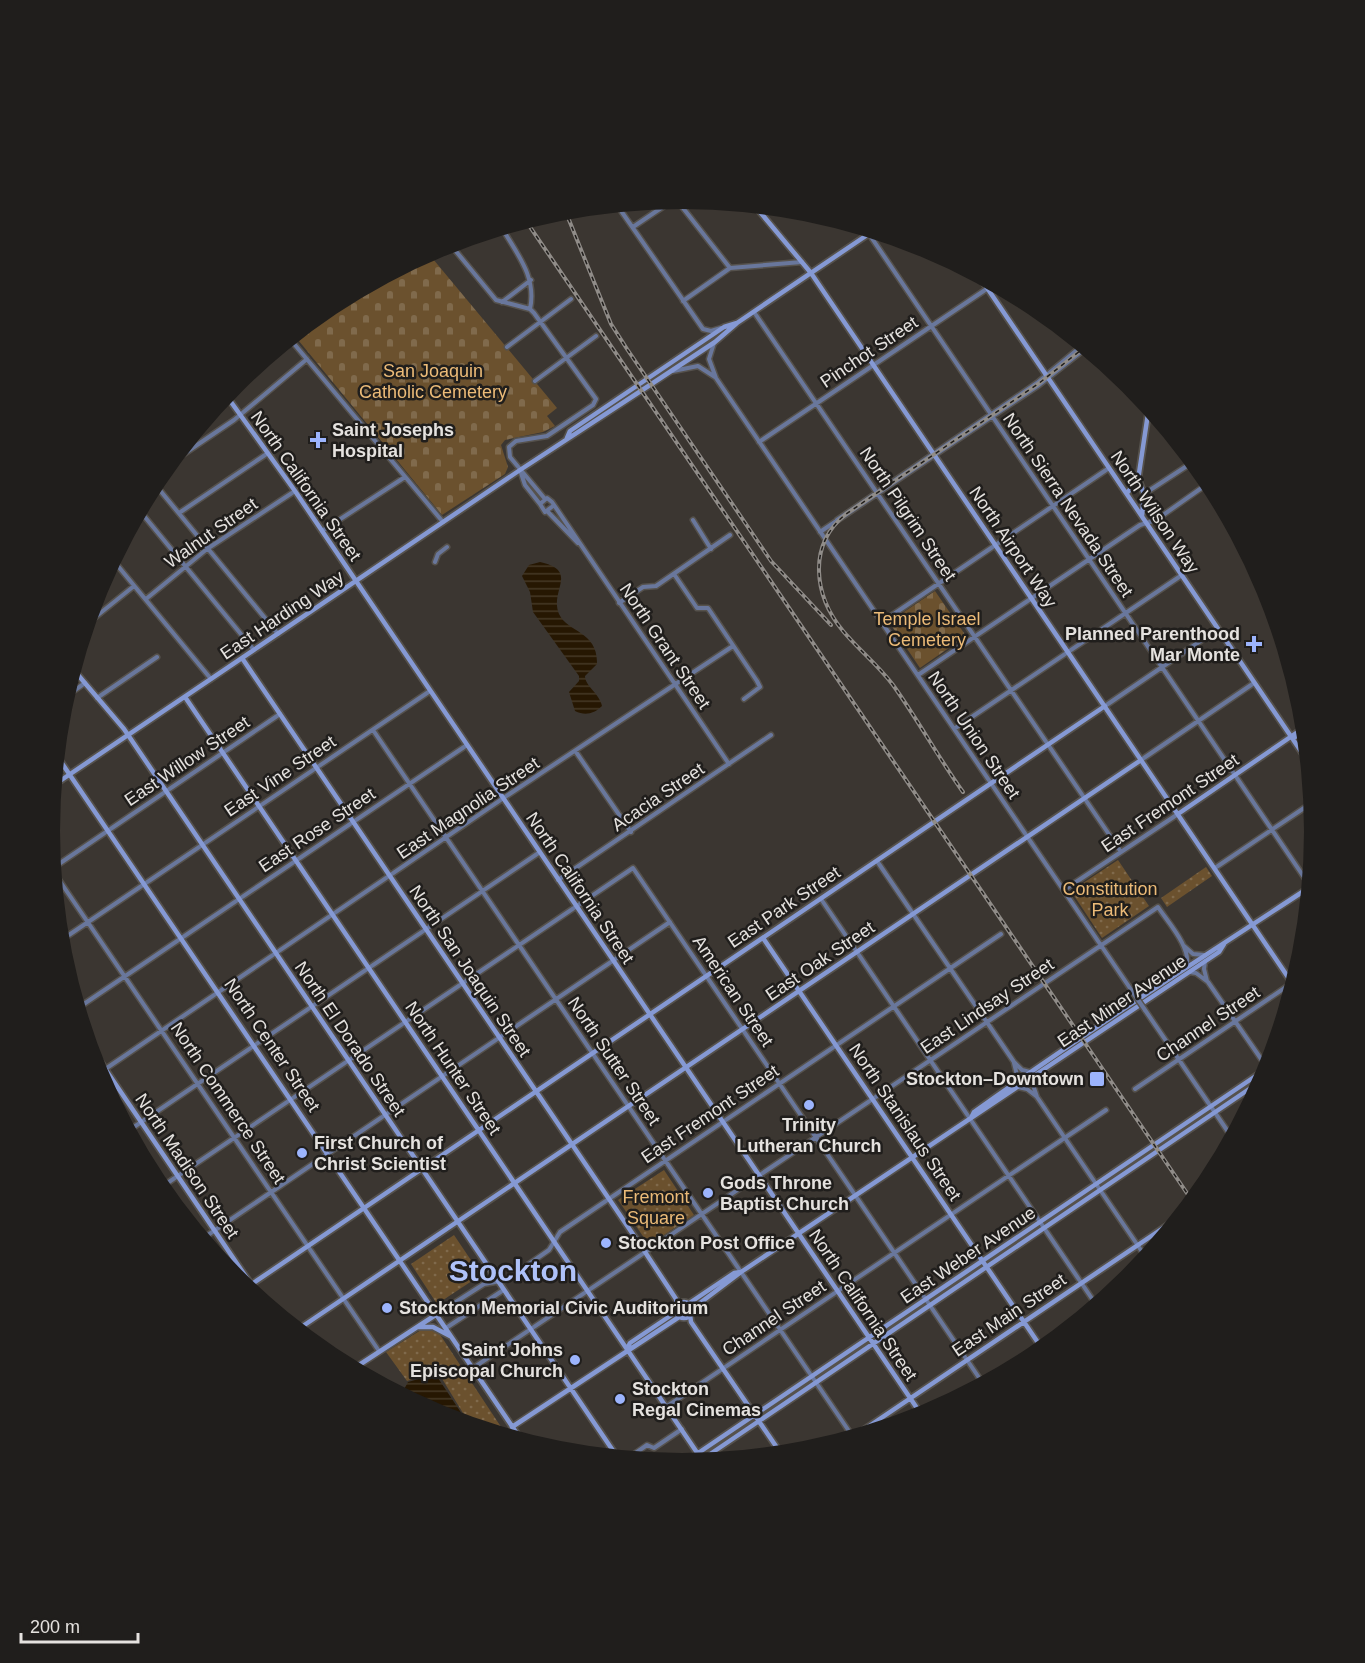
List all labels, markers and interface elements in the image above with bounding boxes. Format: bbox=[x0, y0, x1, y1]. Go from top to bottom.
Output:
street label: Pinchot Street bbox=[817, 312, 921, 392]
park label: San Joaquin Catholic Cemetery bbox=[359, 361, 507, 402]
street label: North California Street bbox=[247, 407, 365, 565]
street label: North Sierra Nevada Street bbox=[999, 409, 1137, 601]
place label: Saint Josephs Hospital bbox=[332, 420, 454, 461]
marker: Saint Josephs Hospital bbox=[309, 431, 327, 449]
street label: North Pilgrim Street bbox=[856, 443, 960, 585]
street label: North Wilson Way bbox=[1107, 447, 1203, 577]
street label: North Airport Way bbox=[965, 483, 1061, 611]
street label: Walnut Street bbox=[161, 494, 261, 572]
street label: East Harding Way bbox=[217, 566, 347, 664]
street label: North Grant Street bbox=[616, 579, 714, 713]
park label: Temple Israel Cemetery bbox=[873, 609, 981, 650]
place label: Planned Parenthood Mar Monte bbox=[1065, 624, 1240, 665]
marker: Planned Parenthood Mar Monte bbox=[1245, 635, 1263, 653]
street label: North Union Street bbox=[924, 668, 1024, 802]
street label: East Willow Street bbox=[121, 712, 253, 810]
street label: East Vine Street bbox=[221, 731, 339, 821]
street label: East Fremont Street bbox=[1098, 750, 1242, 856]
street label: East Magnolia Street bbox=[393, 753, 543, 863]
street label: Acacia Street bbox=[608, 759, 708, 835]
street label: East Rose Street bbox=[255, 784, 379, 876]
street label: North California Street bbox=[522, 809, 638, 967]
street label: East Park Street bbox=[724, 862, 844, 952]
park label: Constitution Park bbox=[1062, 879, 1158, 920]
street label: North San Joaquin Street bbox=[405, 882, 535, 1060]
street label: East Oak Street bbox=[762, 917, 878, 1005]
street label: American Street bbox=[689, 932, 777, 1050]
street label: East Miner Avenue bbox=[1054, 951, 1190, 1051]
street label: East Lindsay Street bbox=[917, 954, 1057, 1058]
street label: North El Dorado Street bbox=[291, 958, 409, 1120]
street label: North Center Street bbox=[220, 975, 324, 1115]
street label: Channel Street bbox=[1153, 982, 1263, 1066]
street label: North Sutter Street bbox=[564, 993, 664, 1129]
street label: North Hunter Street bbox=[401, 998, 505, 1138]
street label: North Commerce Street bbox=[167, 1019, 289, 1187]
street label: North Stanislaus Street bbox=[845, 1040, 965, 1204]
street label: East Fremont Street bbox=[638, 1061, 782, 1167]
place label: Stockton–Downtown bbox=[906, 1069, 1084, 1089]
marker: Stockton–Downtown bbox=[1088, 1070, 1106, 1088]
street label: North Madison Street bbox=[131, 1090, 243, 1242]
marker: Trinity Lutheran Church bbox=[802, 1098, 816, 1112]
place label: Trinity Lutheran Church bbox=[736, 1115, 882, 1156]
place label: First Church of Christ Scientist bbox=[314, 1133, 446, 1174]
marker: First Church of Christ Scientist bbox=[295, 1146, 309, 1160]
place label: Gods Throne Baptist Church bbox=[720, 1173, 849, 1214]
marker: Gods Throne Baptist Church bbox=[701, 1186, 715, 1200]
park label: Fremont Square bbox=[622, 1187, 690, 1228]
street label: East Weber Avenue bbox=[897, 1202, 1039, 1308]
street label: North California Street bbox=[805, 1226, 921, 1384]
place label: Stockton Post Office bbox=[618, 1233, 795, 1253]
marker: Stockton Post Office bbox=[599, 1236, 613, 1250]
district label: Stockton bbox=[449, 1254, 577, 1287]
street label: East Main Street bbox=[948, 1270, 1070, 1360]
street label: Channel Street bbox=[719, 1276, 829, 1360]
place label: Stockton Memorial Civic Auditorium bbox=[399, 1298, 708, 1318]
marker: Stockton Memorial Civic Auditorium bbox=[380, 1301, 394, 1315]
place label: Saint Johns Episcopal Church bbox=[410, 1340, 563, 1381]
marker: Saint Johns Episcopal Church bbox=[568, 1353, 582, 1367]
place label: Stockton Regal Cinemas bbox=[632, 1379, 761, 1420]
marker: Stockton Regal Cinemas bbox=[613, 1392, 627, 1406]
scale bar bbox=[21, 1606, 138, 1644]
text: 200 m bbox=[30, 1617, 80, 1637]

